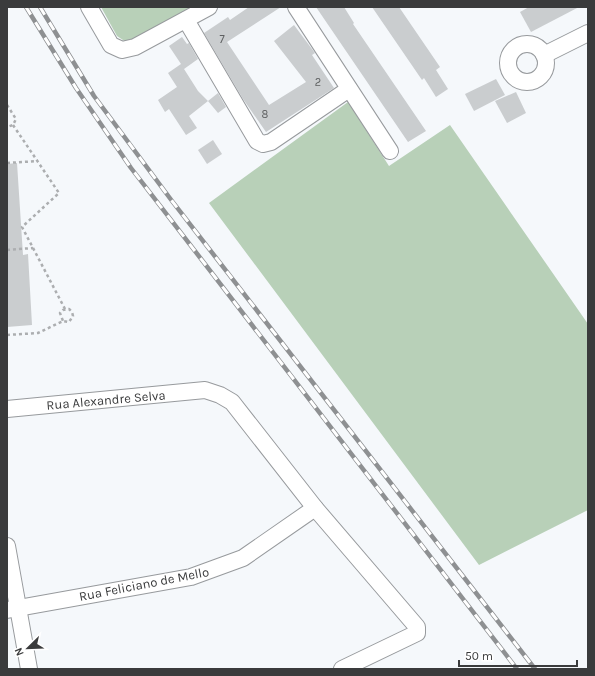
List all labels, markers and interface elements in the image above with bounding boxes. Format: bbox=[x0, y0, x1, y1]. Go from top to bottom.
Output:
house number: 7 bbox=[219, 33, 225, 46]
house number: 2 bbox=[315, 76, 321, 89]
house number: 8 bbox=[262, 108, 269, 121]
street label: Rua Alexandre Selva bbox=[46, 387, 166, 413]
street label: Rua Feliciano de Mello bbox=[78, 564, 210, 604]
north arrow bbox=[8, 628, 48, 668]
scale bar bbox=[459, 642, 577, 668]
text: N bbox=[12, 646, 27, 658]
text: 50 m bbox=[465, 649, 493, 663]

